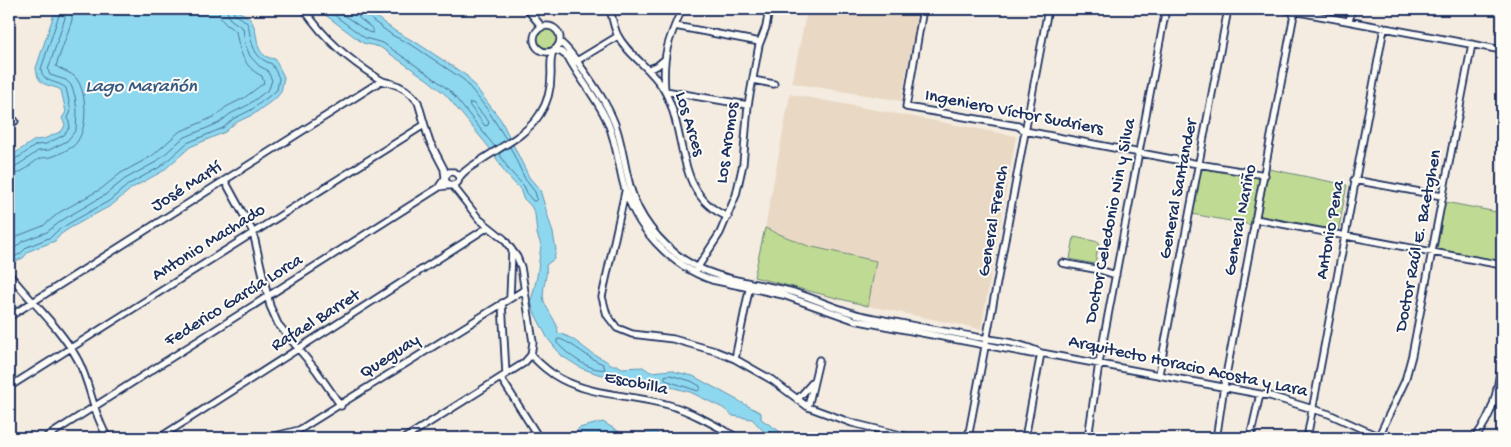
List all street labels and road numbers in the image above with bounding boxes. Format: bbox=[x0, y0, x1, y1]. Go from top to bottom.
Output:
street label: Ingeniero Víctor Sudriers bbox=[923, 85, 1106, 141]
street label: Los Arces bbox=[669, 89, 709, 160]
street label: Los Aromos bbox=[712, 100, 744, 185]
street label: Doctor Celedonio Nin y Silva bbox=[1081, 116, 1141, 326]
street label: General Santander bbox=[1155, 116, 1203, 261]
street label: Doctor Raúl E. Baetghen bbox=[1391, 148, 1447, 335]
street label: José Martí bbox=[148, 157, 227, 217]
street label: General Nariño bbox=[1220, 163, 1262, 277]
street label: General French bbox=[974, 164, 1014, 278]
street label: Antonio Pena bbox=[1312, 178, 1350, 281]
street label: Antonio Machado bbox=[148, 200, 270, 286]
street label: Federico García Lorca bbox=[160, 250, 308, 353]
street label: Rafael Barret bbox=[268, 284, 366, 357]
street label: Queguay bbox=[356, 330, 424, 384]
street label: Arquitecto Horacio Acosta y Lara bbox=[1067, 331, 1310, 403]
street label: Escobilla bbox=[602, 367, 671, 401]

